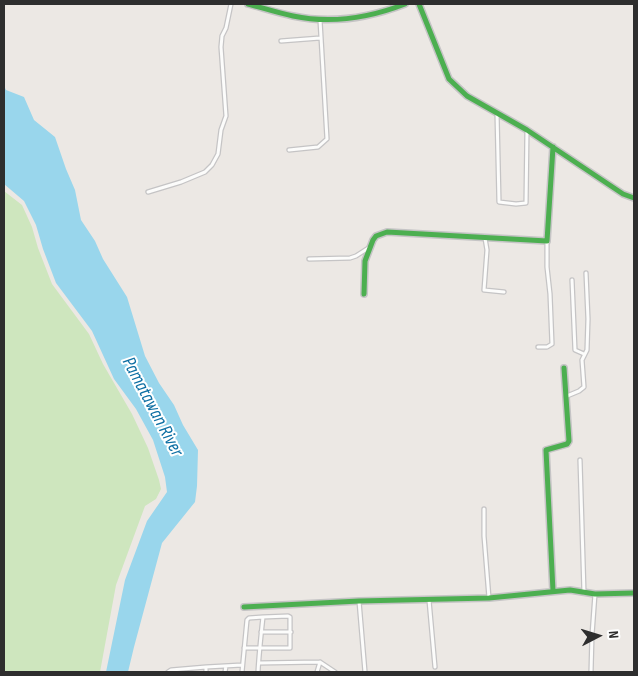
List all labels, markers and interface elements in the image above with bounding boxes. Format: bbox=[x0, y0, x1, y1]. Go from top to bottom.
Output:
water label: Pamatawan River bbox=[116, 353, 188, 461]
north arrow bbox=[573, 611, 623, 661]
text: N bbox=[605, 630, 622, 639]

